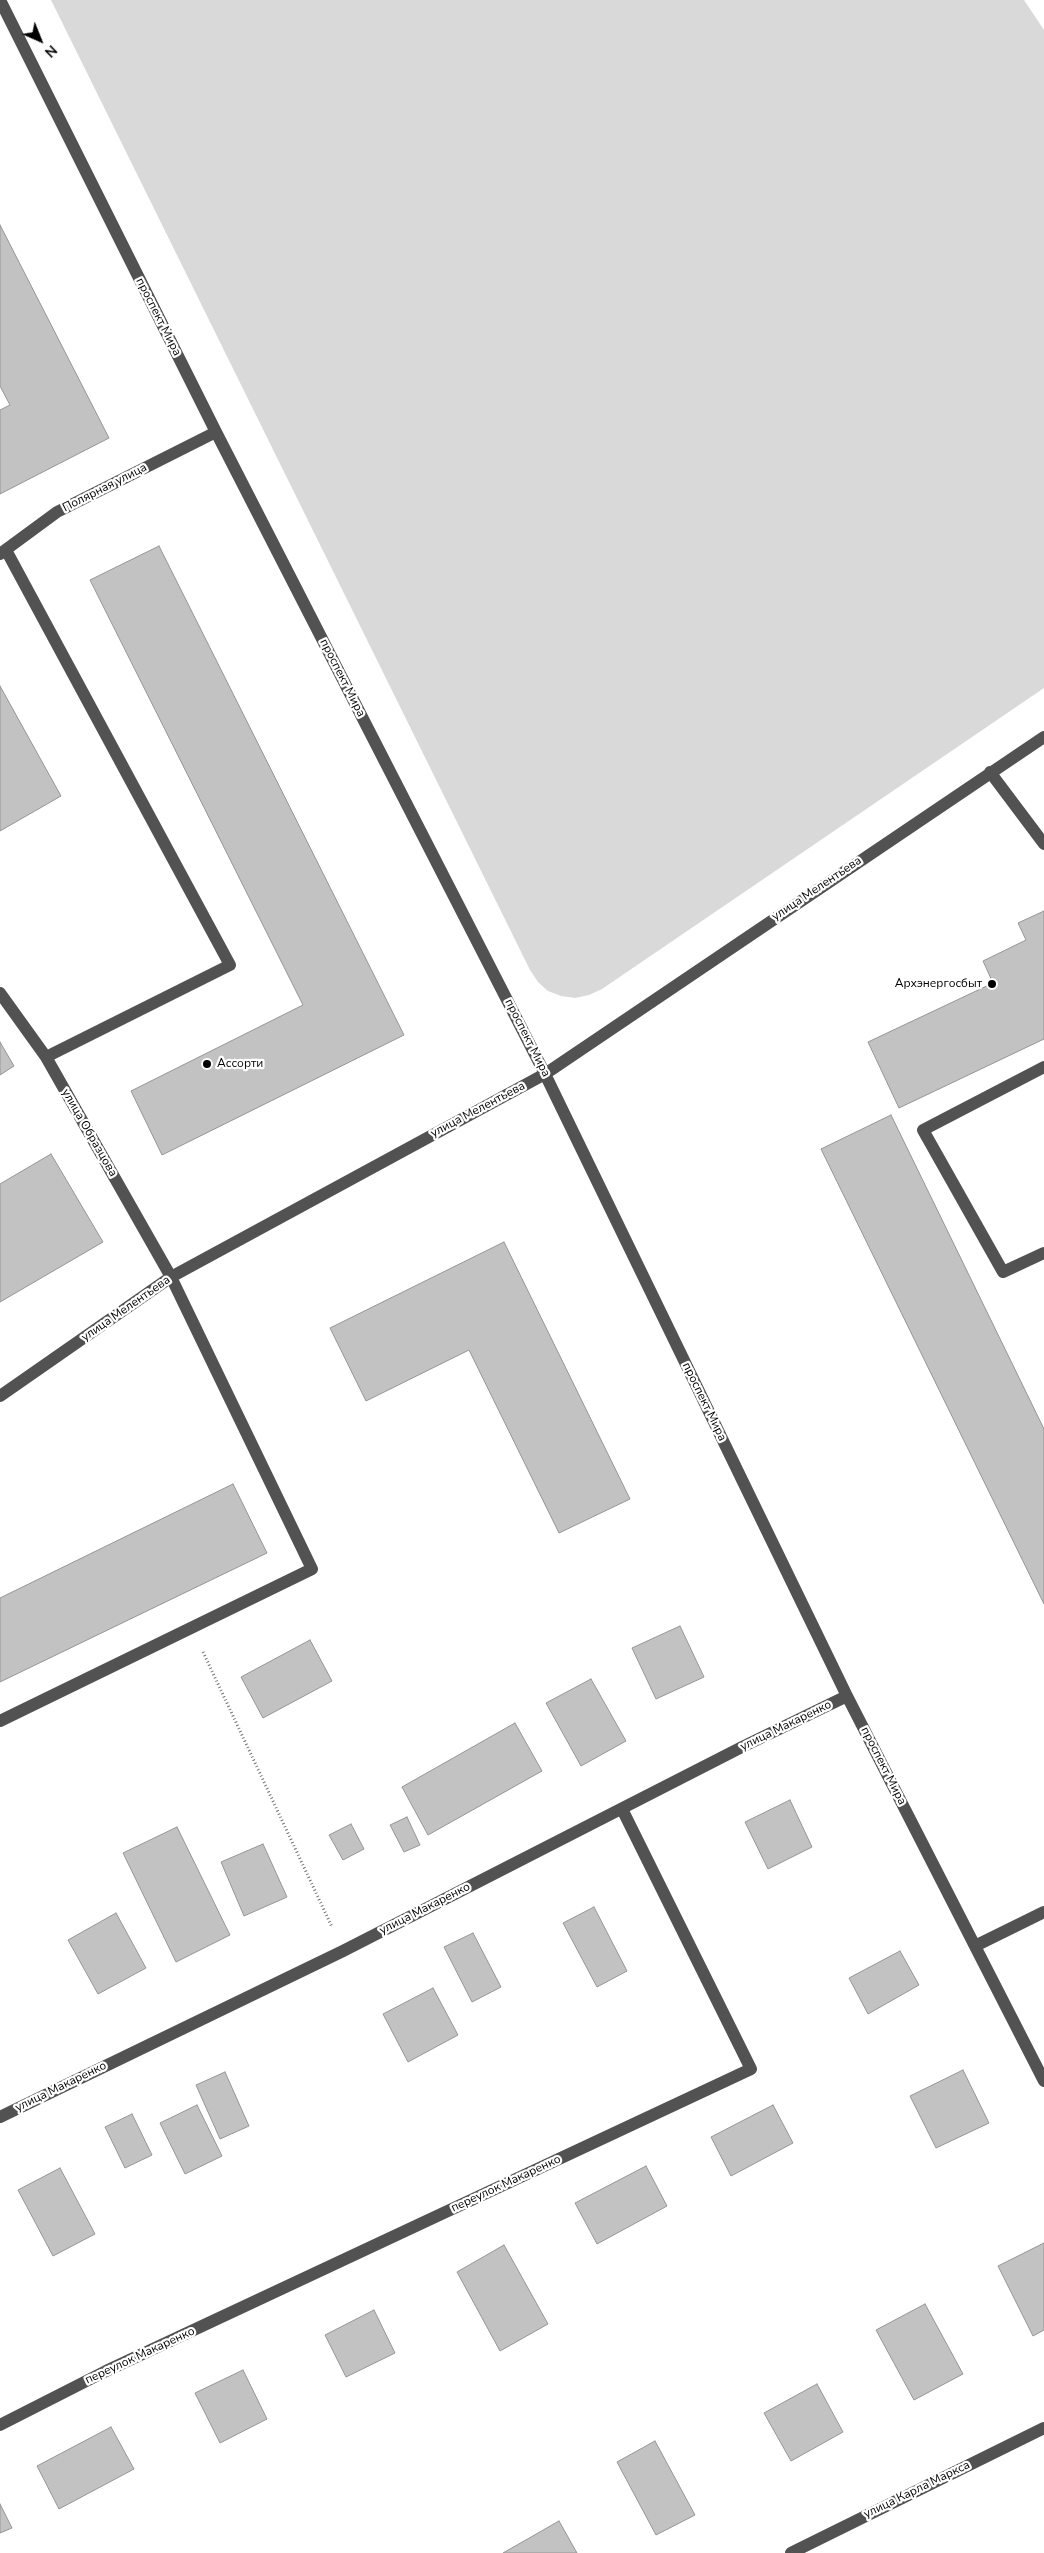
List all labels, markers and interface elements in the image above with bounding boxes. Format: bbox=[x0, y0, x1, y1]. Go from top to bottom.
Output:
north arrow bbox=[15, 15, 65, 65]
text: N bbox=[40, 41, 61, 62]
street label: проспект Мира bbox=[132, 276, 184, 358]
street label: Полярная улица bbox=[60, 461, 150, 515]
street label: проспект Мира bbox=[316, 637, 368, 719]
street label: улица Мелентьева bbox=[769, 854, 865, 924]
place label: Архэнергосбыт bbox=[895, 977, 982, 991]
marker: Архэнергосбыт bbox=[986, 978, 998, 990]
street label: проспект Мира bbox=[501, 997, 553, 1079]
place label: Ассорти bbox=[217, 1057, 263, 1071]
marker: Ассорти bbox=[201, 1058, 213, 1070]
street label: улица Мелентьева bbox=[428, 1079, 528, 1141]
street label: улица Образцова bbox=[58, 1086, 120, 1180]
street label: улица Мелентьева bbox=[79, 1273, 173, 1345]
street label: проспект Мира bbox=[679, 1360, 729, 1444]
street label: улица Макаренко bbox=[738, 1698, 834, 1754]
street label: проспект Мира bbox=[857, 1725, 909, 1807]
street label: улица Макаренко bbox=[377, 1880, 473, 1938]
street label: улица Макаренко bbox=[13, 2059, 109, 2115]
street label: переулок Макаренко bbox=[449, 2152, 563, 2216]
street label: переулок Макаренко bbox=[83, 2324, 197, 2388]
street label: улица Карла Маркса bbox=[862, 2458, 972, 2522]

